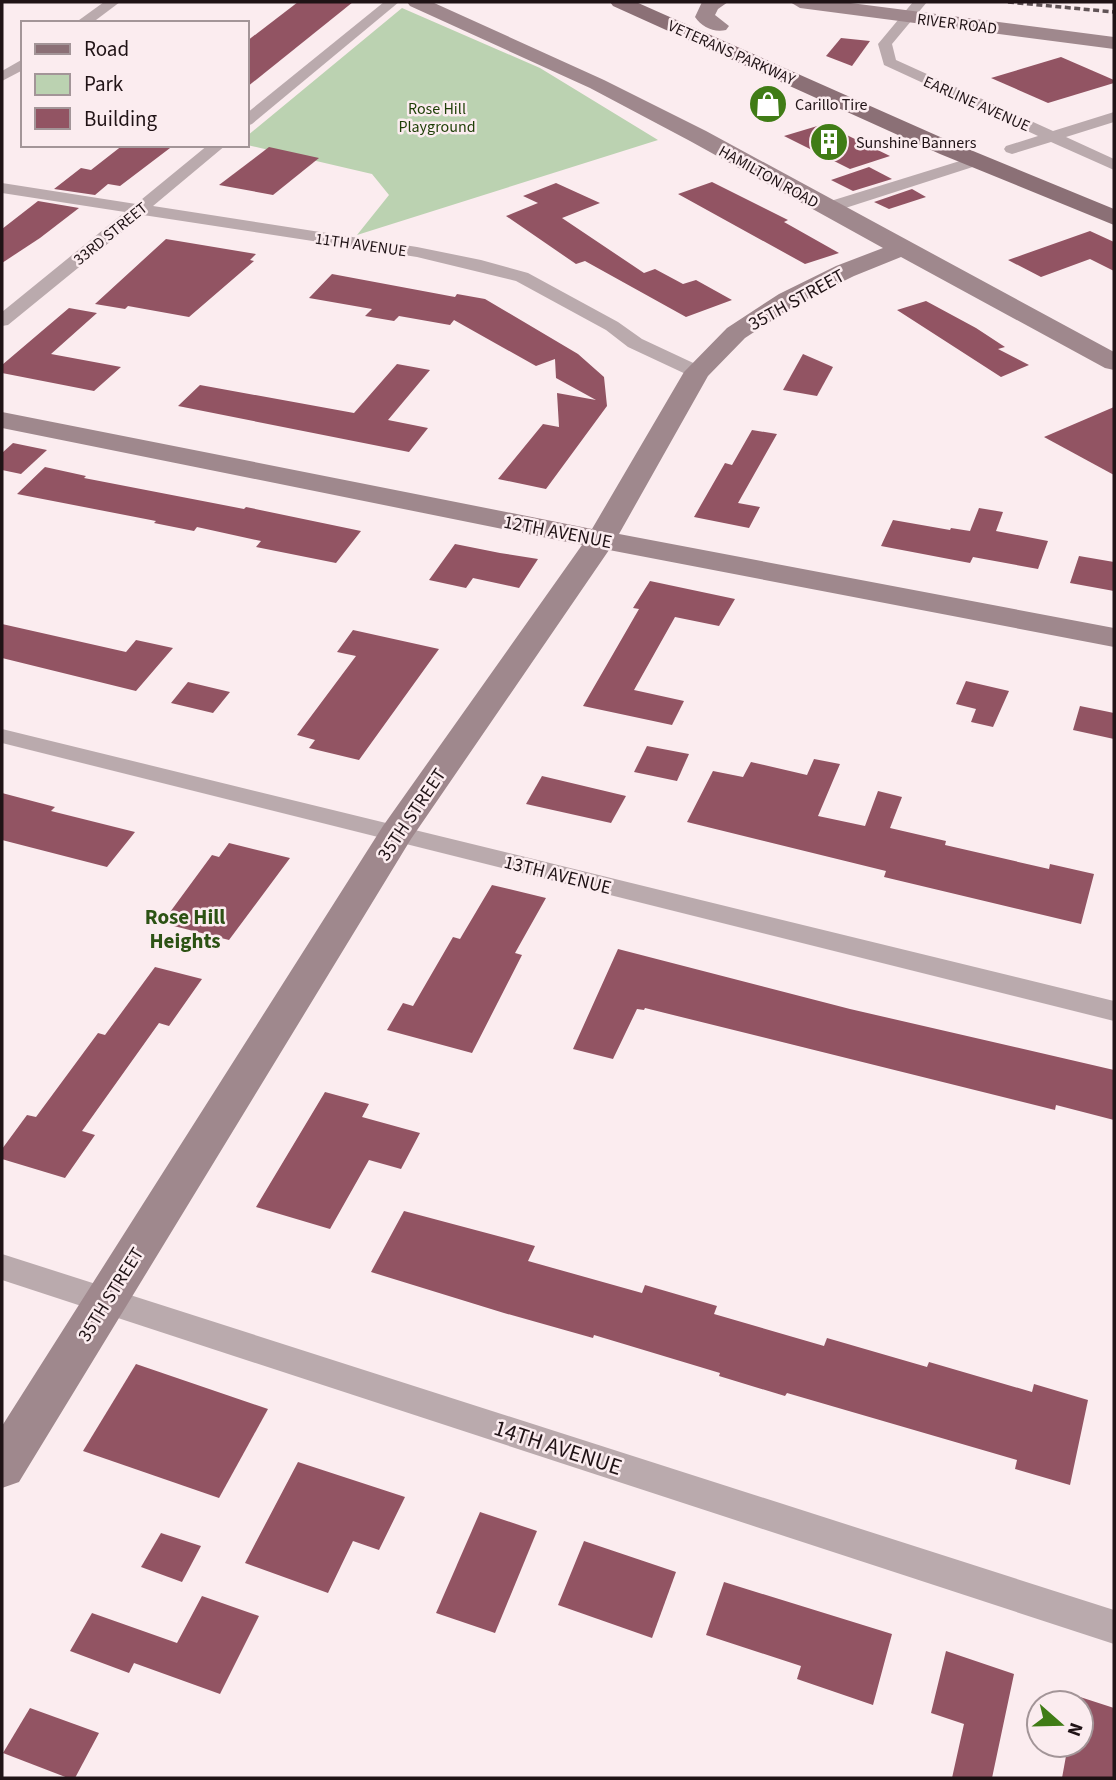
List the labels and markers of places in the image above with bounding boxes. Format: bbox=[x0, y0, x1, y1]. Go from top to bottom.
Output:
shop icon: Carillo Tire bbox=[747, 83, 789, 125]
place label: Carillo Tire bbox=[795, 94, 868, 116]
building icon: Sunshine Banners bbox=[808, 121, 850, 163]
place label: Sunshine Banners bbox=[856, 132, 977, 154]

